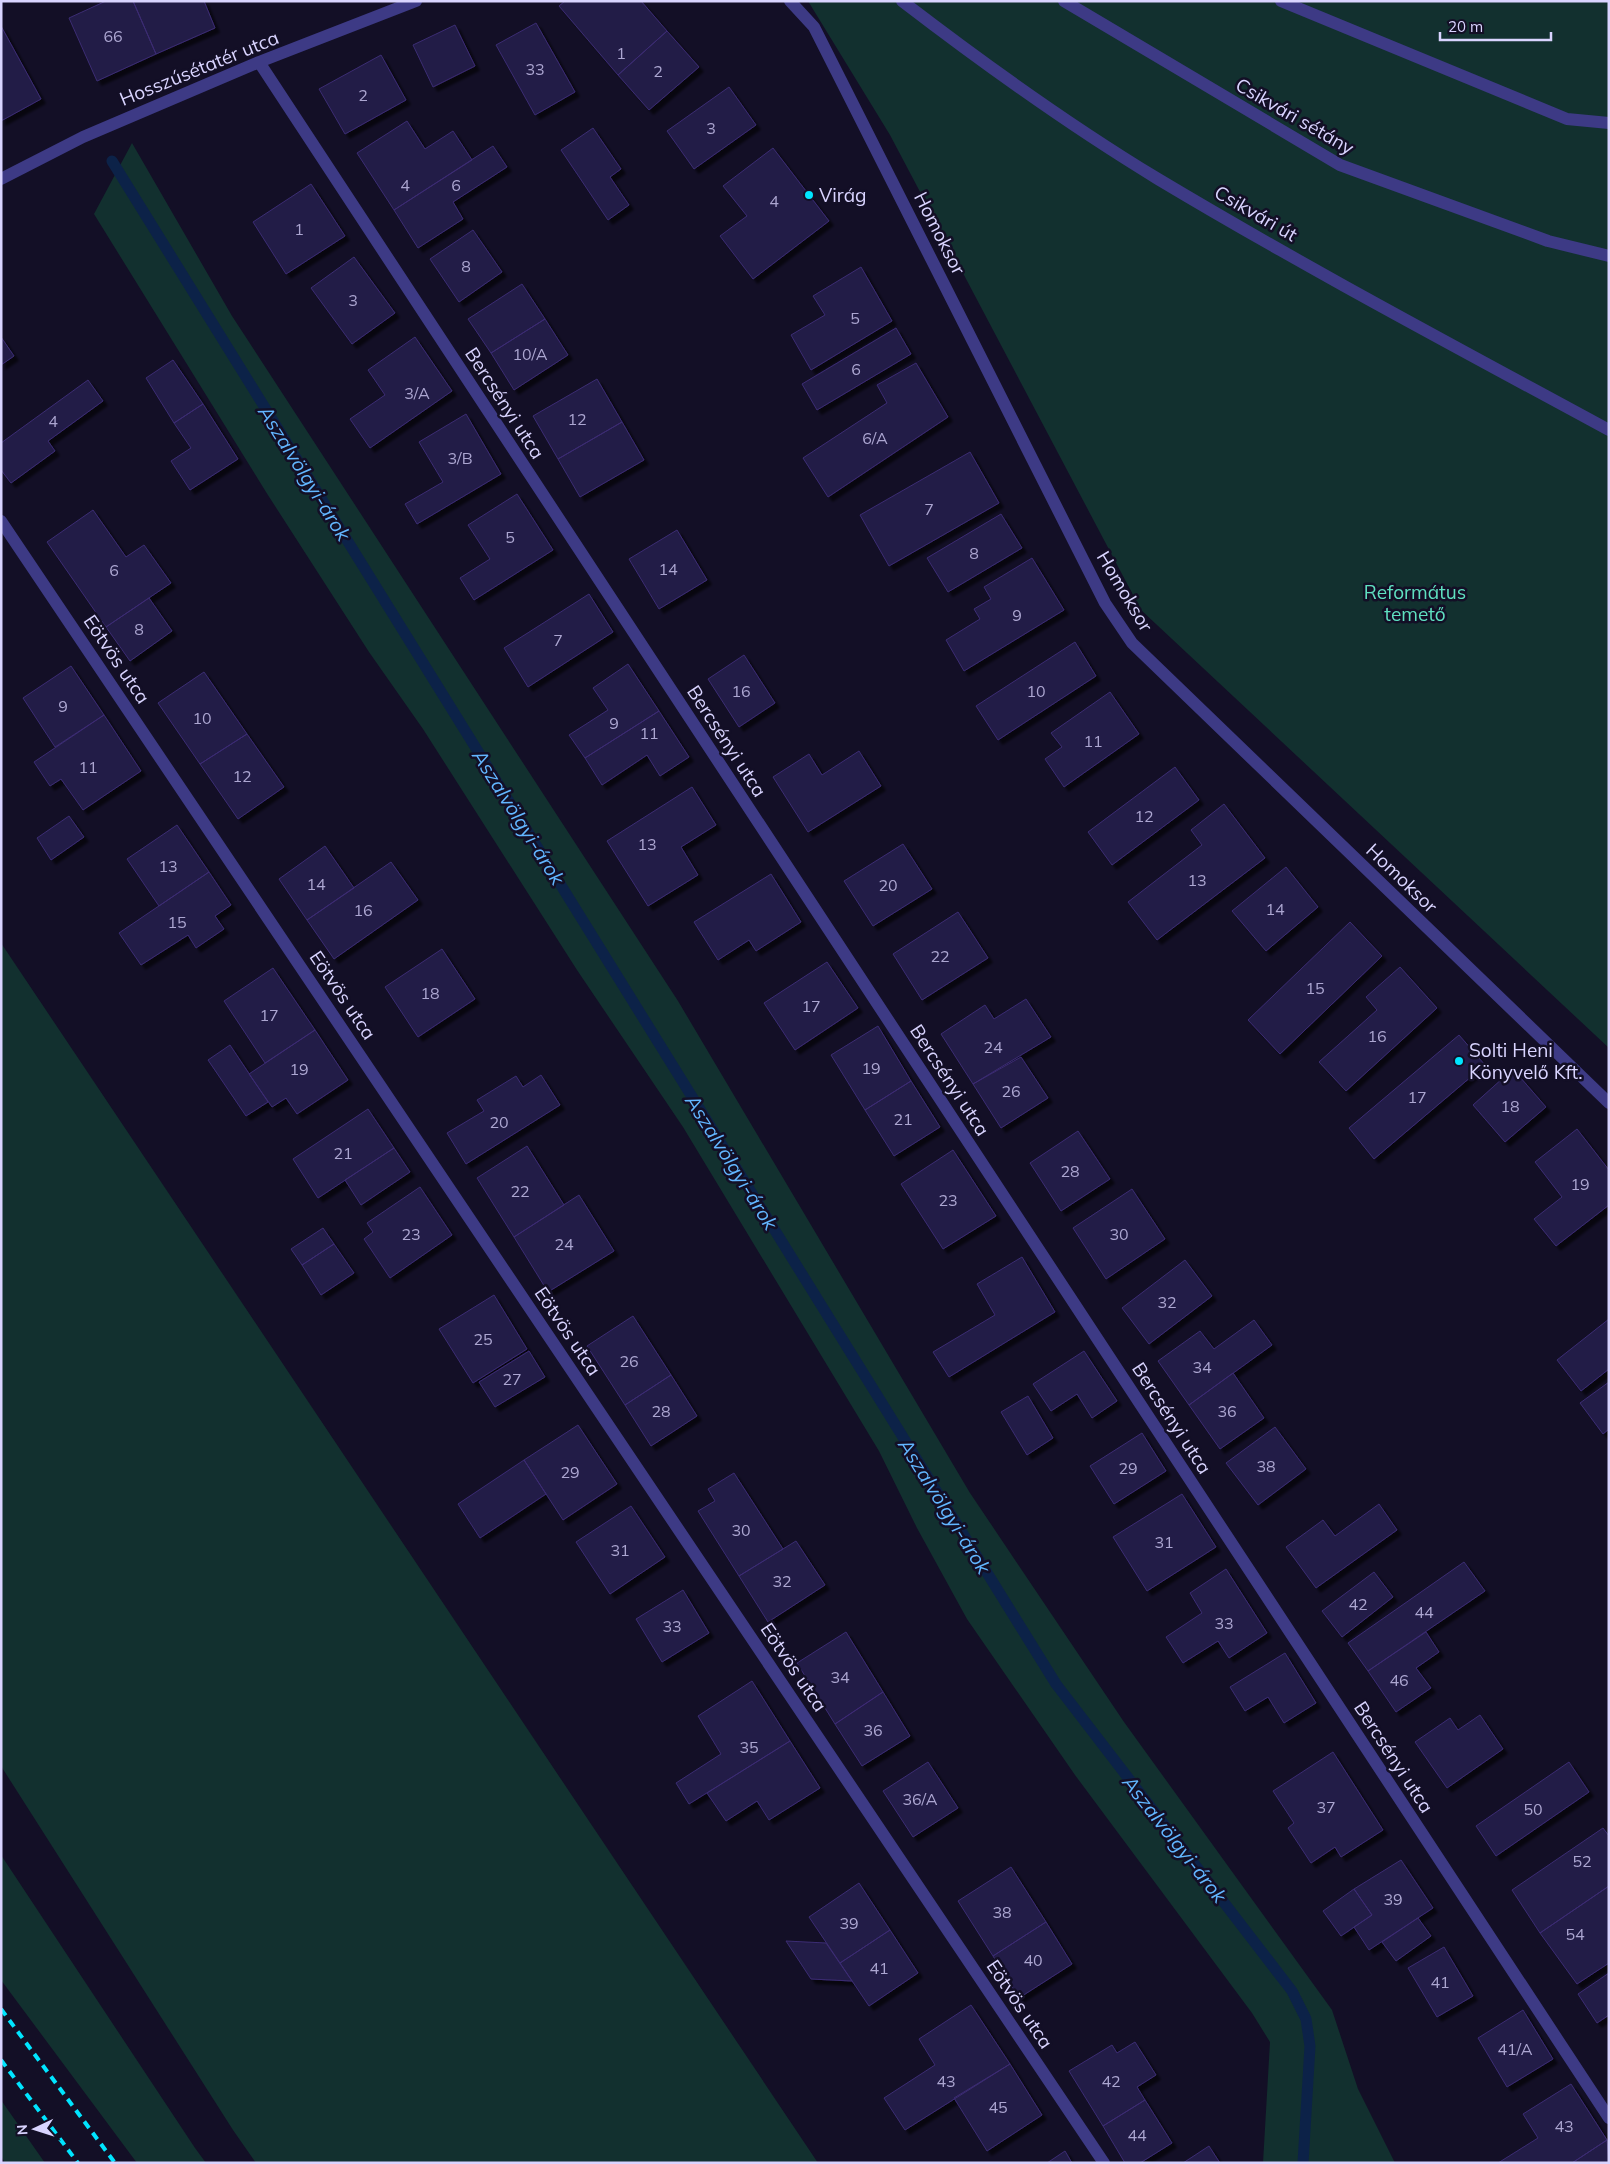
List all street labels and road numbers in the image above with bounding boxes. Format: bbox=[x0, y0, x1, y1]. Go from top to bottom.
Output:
street label: Hosszúsétatér utca bbox=[116, 25, 282, 111]
street label: Csikvári sétány bbox=[1231, 72, 1359, 160]
street label: Csikvári út bbox=[1210, 180, 1302, 246]
street label: Homoksor bbox=[909, 188, 971, 279]
street label: Bercsényi utca bbox=[460, 343, 550, 463]
street label: Homoksor bbox=[1092, 546, 1158, 636]
street label: Eötvös utca bbox=[79, 610, 155, 708]
street label: Bercsényi utca bbox=[682, 681, 772, 801]
street label: Homoksor bbox=[1361, 838, 1443, 918]
street label: Eötvös utca bbox=[305, 946, 381, 1044]
street label: Bercsényi utca bbox=[905, 1020, 995, 1140]
street label: Eötvös utca bbox=[530, 1282, 606, 1380]
street label: Bercsényi utca bbox=[1127, 1358, 1217, 1478]
street label: Eötvös utca bbox=[756, 1618, 832, 1716]
street label: Bercsényi utca bbox=[1349, 1697, 1439, 1817]
street label: Eötvös utca bbox=[982, 1955, 1058, 2053]

